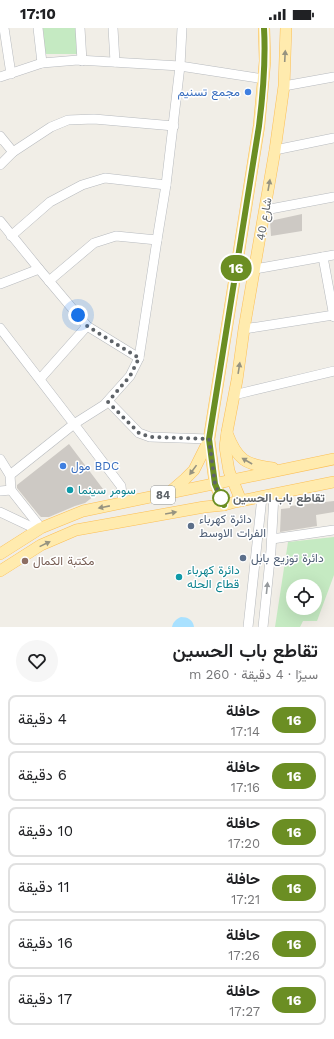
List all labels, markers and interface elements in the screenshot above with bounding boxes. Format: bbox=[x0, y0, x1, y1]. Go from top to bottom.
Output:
text: 17:10 bbox=[20, 5, 56, 23]
one-way arrow bbox=[282, 49, 288, 62]
place label: مجمع تسنيم bbox=[177, 85, 240, 101]
marker: مجمع تسنيم bbox=[243, 87, 253, 97]
one-way arrow bbox=[267, 179, 273, 191]
street label: شارع 40 bbox=[253, 197, 277, 242]
line badge: 16 bbox=[218, 255, 254, 281]
text: 16 bbox=[229, 260, 243, 276]
your location bbox=[68, 305, 88, 325]
one-way arrow bbox=[236, 362, 242, 374]
one-way arrow bbox=[241, 457, 253, 464]
place label: مول BDC bbox=[71, 459, 119, 474]
marker: مول BDC bbox=[58, 461, 68, 471]
one-way arrow bbox=[189, 465, 197, 475]
place label: سومر سينما bbox=[78, 483, 136, 498]
marker: سومر سينما bbox=[65, 485, 75, 495]
road number: 84 bbox=[151, 486, 175, 504]
marker: تقاطع باب الحسين bbox=[212, 489, 230, 507]
place label: تقاطع باب الحسين bbox=[233, 491, 325, 506]
one-way arrow bbox=[98, 504, 110, 510]
one-way arrow bbox=[165, 510, 177, 516]
place label: دائرة كهرباء الفرات الاوسط bbox=[199, 512, 266, 541]
marker: دائرة كهرباء الفرات الاوسط bbox=[186, 521, 196, 531]
one-way arrow bbox=[40, 541, 51, 547]
place label: دائرة توزيع بابل bbox=[251, 551, 324, 567]
marker: دائرة توزيع بابل bbox=[238, 553, 248, 563]
place label: مكتبة الكمال bbox=[33, 554, 94, 569]
marker: مكتبة الكمال bbox=[20, 556, 30, 566]
place label: دائرة كهرباء قطاع الحله bbox=[187, 563, 240, 593]
marker: دائرة كهرباء قطاع الحله bbox=[174, 572, 184, 582]
map controls bbox=[286, 579, 322, 615]
button: locate bbox=[286, 579, 322, 615]
one-way arrow bbox=[264, 582, 270, 594]
text: تقاطع باب الحسين bbox=[173, 639, 318, 662]
button: heart bbox=[16, 640, 58, 682]
text: سيرًا · 4 دقيقة · 260 m bbox=[189, 667, 318, 682]
text: حافلة bbox=[226, 702, 260, 720]
text: 4 دقيقة bbox=[18, 710, 67, 728]
text: 16 bbox=[287, 712, 301, 728]
text: 17:14 bbox=[231, 724, 260, 739]
text: حافلة bbox=[226, 758, 260, 776]
text: 6 دقيقة bbox=[18, 766, 67, 784]
text: 16 bbox=[287, 768, 301, 784]
text: 17:16 bbox=[231, 780, 260, 795]
text: حافلة bbox=[226, 814, 260, 832]
text: 10 دقيقة bbox=[18, 822, 73, 840]
text: 16 bbox=[287, 824, 301, 840]
text: 17:20 bbox=[228, 836, 260, 851]
text: حافلة bbox=[226, 870, 260, 888]
text: 11 دقيقة bbox=[18, 878, 70, 896]
text: 16 bbox=[287, 880, 301, 896]
text: 17:21 bbox=[231, 892, 260, 907]
text: حافلة bbox=[226, 926, 260, 944]
text: 16 دقيقة bbox=[18, 934, 73, 952]
text: 16 bbox=[287, 936, 301, 952]
text: 17:26 bbox=[228, 948, 260, 963]
text: حافلة bbox=[226, 982, 260, 1000]
text: 17 دقيقة bbox=[18, 990, 72, 1008]
text: 16 bbox=[287, 992, 301, 1008]
text: 17:27 bbox=[229, 1004, 260, 1019]

